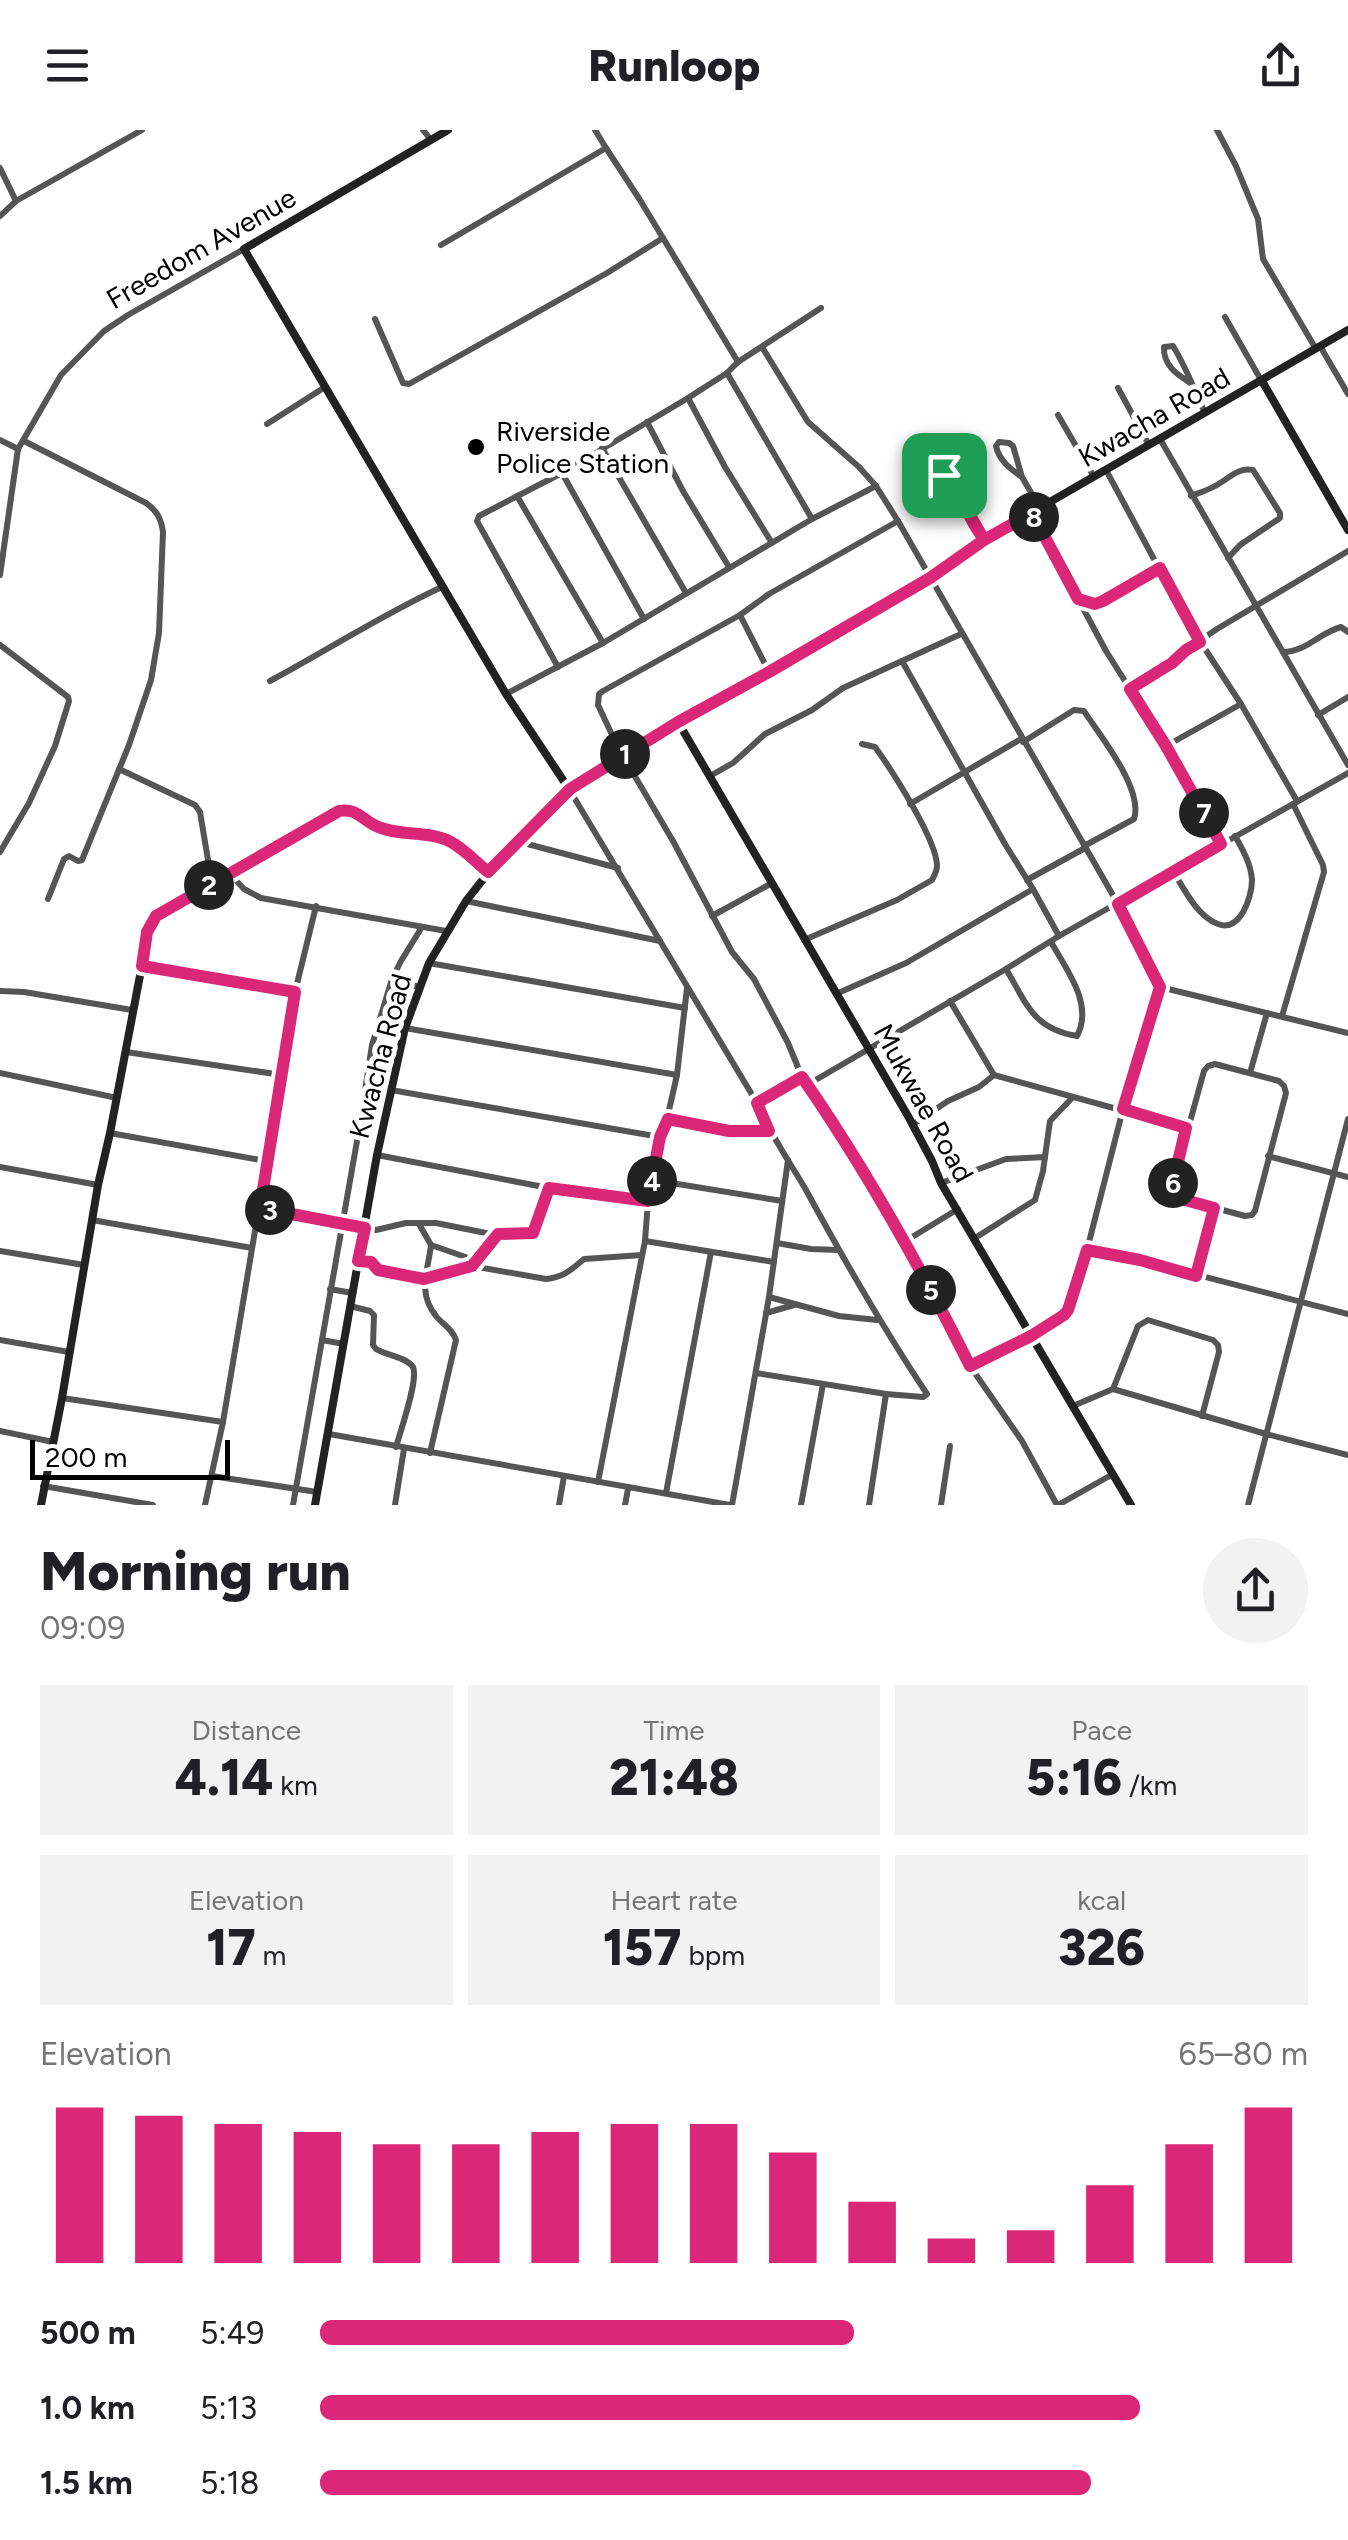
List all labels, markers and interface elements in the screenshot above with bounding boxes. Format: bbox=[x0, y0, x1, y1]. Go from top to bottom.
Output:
icon: menu bbox=[40, 38, 95, 93]
text: Runloop bbox=[588, 38, 760, 92]
icon: share bbox=[1253, 38, 1308, 93]
street label: Freedom Avenue bbox=[100, 180, 302, 316]
street label: Kwacha Road bbox=[1072, 360, 1236, 474]
place label: Riverside Police Station bbox=[496, 414, 669, 480]
pin bbox=[902, 433, 987, 518]
marker: Riverside Police Station bbox=[465, 436, 487, 458]
icon: arrive bbox=[917, 448, 972, 503]
pin: 8 bbox=[1009, 492, 1059, 542]
text: 8 bbox=[1025, 500, 1043, 534]
pin: 1 bbox=[600, 729, 650, 779]
text: 1 bbox=[619, 737, 631, 771]
pin: 7 bbox=[1179, 788, 1229, 838]
text: 7 bbox=[1196, 796, 1212, 830]
pin: 2 bbox=[184, 860, 234, 910]
text: 2 bbox=[201, 868, 217, 902]
street label: Kwacha Road bbox=[342, 970, 418, 1142]
street label: Mukwae Road bbox=[867, 1018, 981, 1188]
pin: 4 bbox=[627, 1156, 677, 1206]
pin: 6 bbox=[1148, 1158, 1198, 1208]
text: 4 bbox=[643, 1164, 661, 1198]
text: 6 bbox=[1165, 1166, 1181, 1200]
pin: 3 bbox=[245, 1185, 295, 1235]
text: 3 bbox=[262, 1193, 278, 1227]
pin: 5 bbox=[906, 1265, 956, 1315]
text: 5 bbox=[923, 1273, 939, 1307]
scale bar bbox=[30, 1435, 230, 1480]
text: 200 m bbox=[45, 1440, 127, 1474]
text: Morning run bbox=[40, 1538, 351, 1604]
button: share bbox=[1203, 1538, 1308, 1643]
text: 09:09 bbox=[40, 1609, 125, 1647]
text: Distance bbox=[191, 1713, 301, 1747]
text: Time bbox=[643, 1713, 705, 1747]
text: Pace bbox=[1071, 1713, 1132, 1747]
text: 4.14 bbox=[175, 1747, 273, 1808]
text: 21:48 bbox=[609, 1747, 739, 1808]
text: 5:16 bbox=[1026, 1747, 1122, 1808]
text: km bbox=[273, 1768, 318, 1802]
text: /km bbox=[1122, 1768, 1177, 1802]
text: Elevation bbox=[189, 1883, 304, 1917]
text: Heart rate bbox=[610, 1883, 738, 1917]
text: kcal bbox=[1077, 1883, 1126, 1917]
text: 17 bbox=[206, 1917, 256, 1978]
text: 157 bbox=[603, 1917, 681, 1978]
text: 326 bbox=[1058, 1917, 1145, 1978]
text: m bbox=[256, 1938, 286, 1972]
text: bpm bbox=[681, 1938, 745, 1972]
text: Elevation bbox=[40, 2035, 172, 2073]
text: 65–80 m bbox=[1179, 2035, 1308, 2073]
text: 500 m bbox=[40, 2314, 136, 2352]
text: 5:49 bbox=[200, 2314, 264, 2352]
text: 1.0 km bbox=[40, 2389, 135, 2427]
text: 5:13 bbox=[200, 2389, 257, 2427]
text: 1.5 km bbox=[40, 2464, 133, 2502]
text: 5:18 bbox=[200, 2464, 259, 2502]

